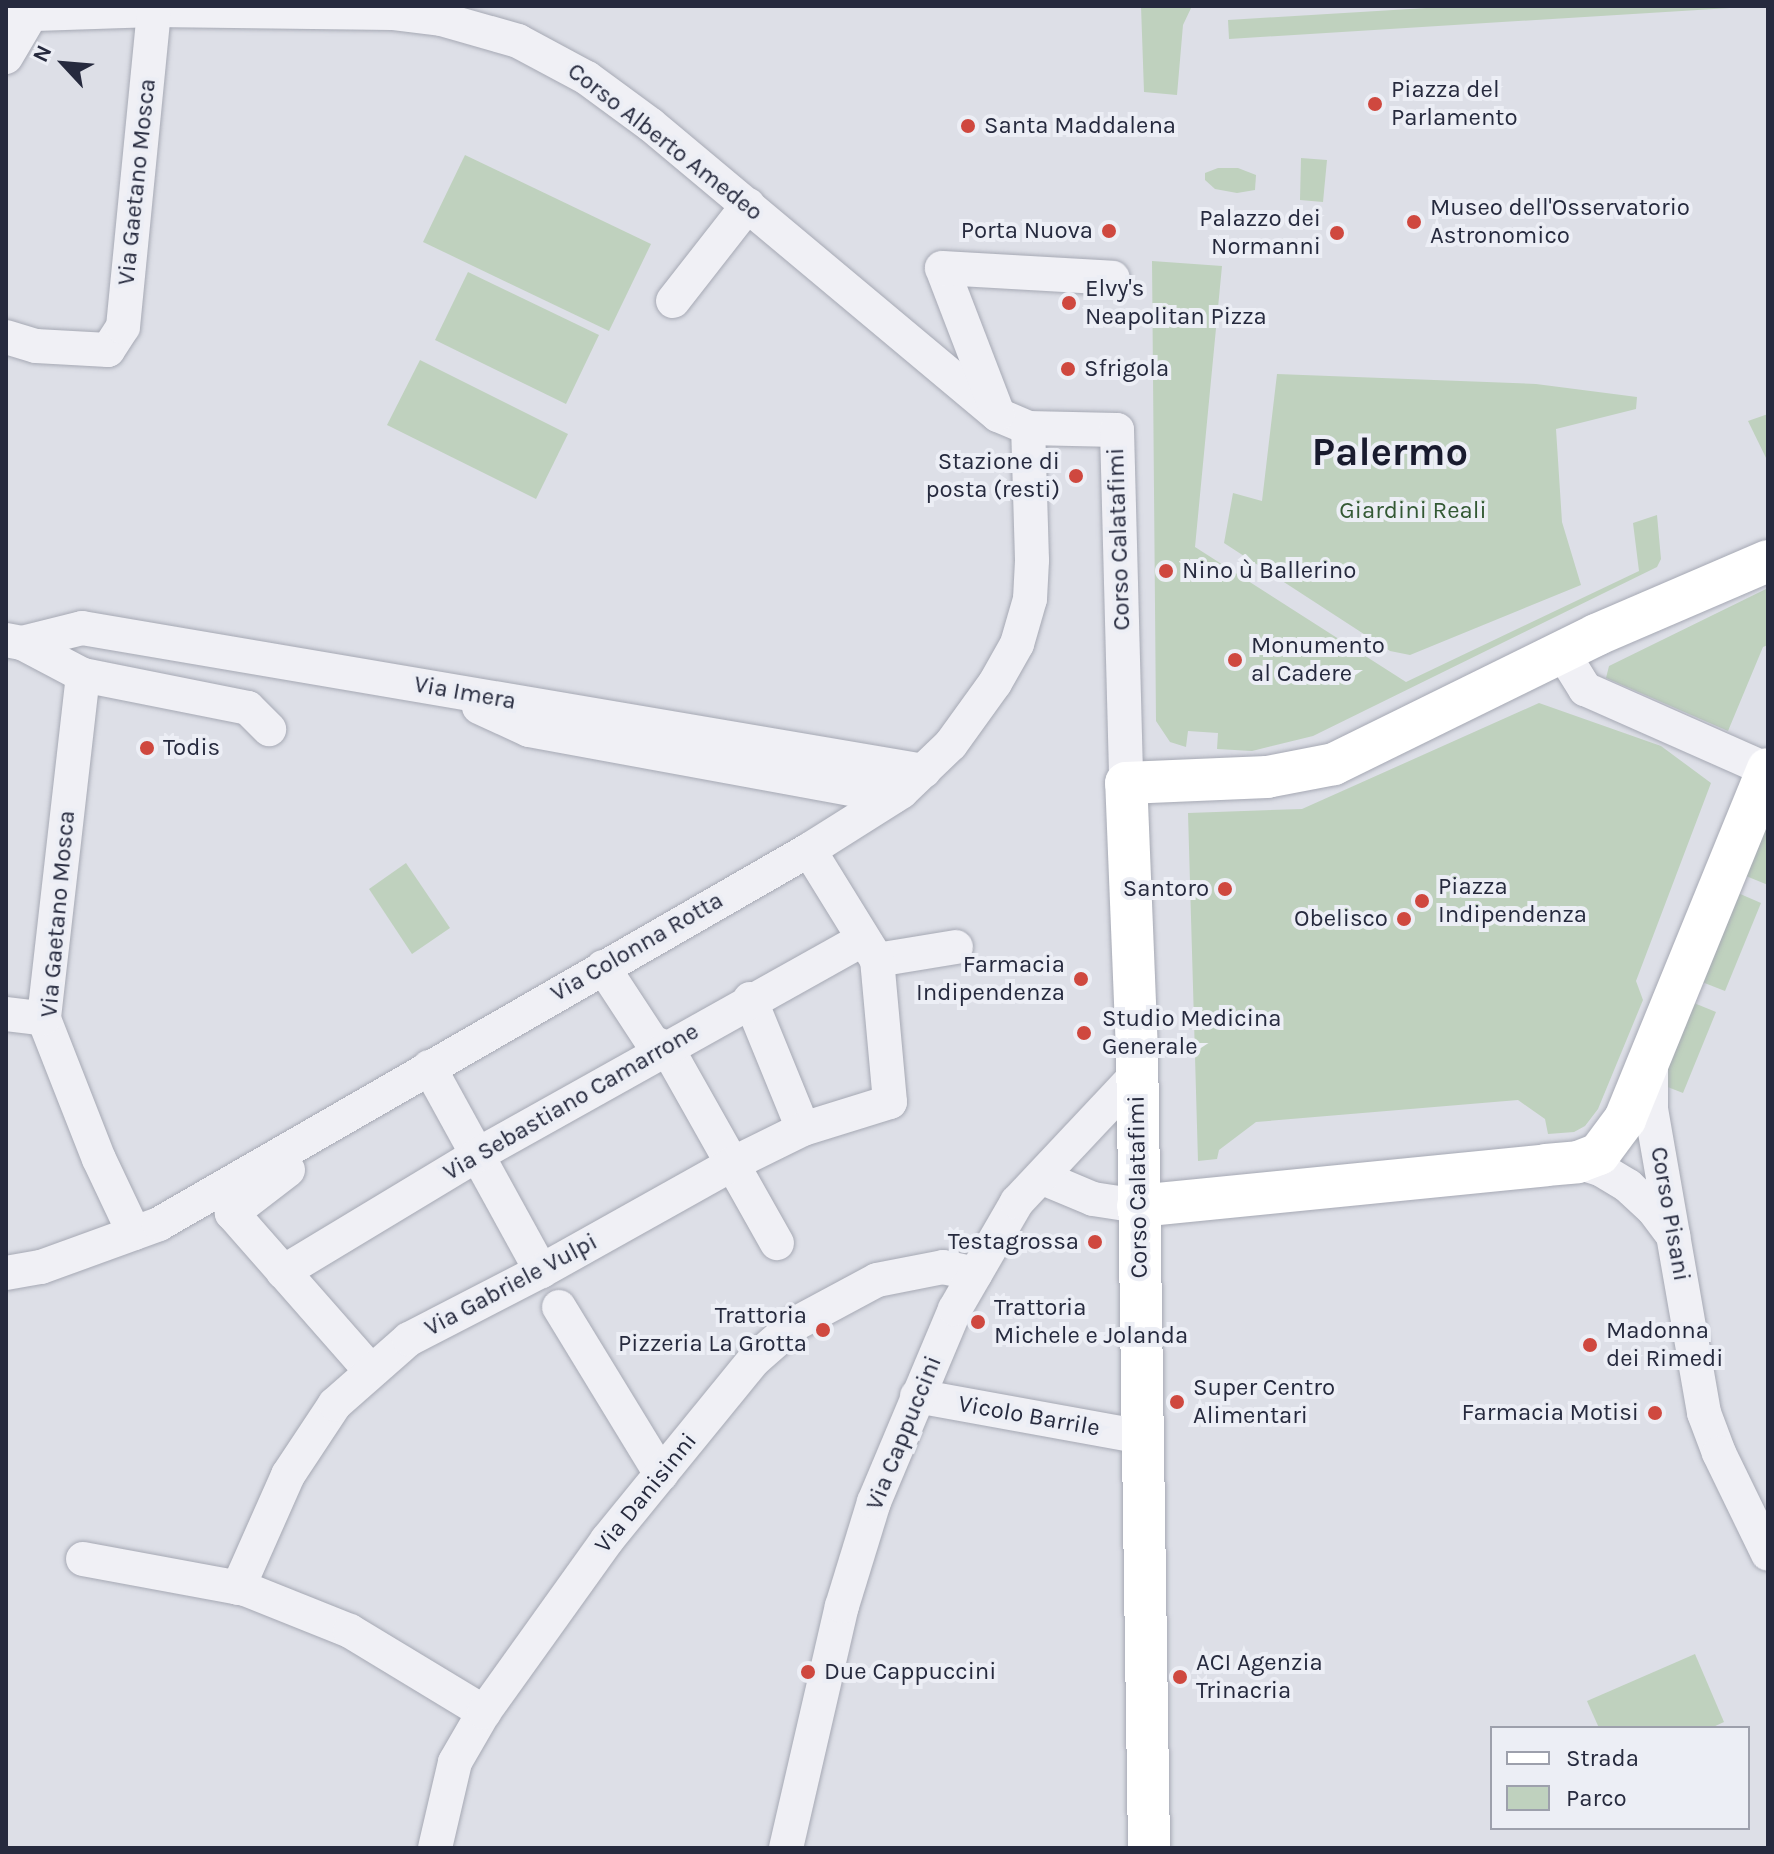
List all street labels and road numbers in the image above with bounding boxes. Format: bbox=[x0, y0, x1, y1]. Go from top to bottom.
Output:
street label: Corso Alberto Amedeo bbox=[562, 57, 768, 227]
street label: Via Gaetano Mosca bbox=[112, 77, 162, 287]
street label: Corso Calatafimi bbox=[1101, 447, 1137, 631]
street label: Via Imera bbox=[412, 670, 518, 716]
street label: Via Gaetano Mosca bbox=[35, 809, 81, 1019]
street label: Via Colonna Rotta bbox=[546, 886, 728, 1008]
street label: Via Sebastiano Camarrone bbox=[438, 1017, 704, 1187]
street label: Corso Calatafimi bbox=[1122, 1095, 1154, 1279]
street label: Corso Pisani bbox=[1644, 1145, 1696, 1283]
street label: Via Gabriele Vulpi bbox=[420, 1227, 602, 1343]
street label: Via Cappuccini bbox=[860, 1352, 948, 1514]
street label: Vicolo Barrile bbox=[956, 1389, 1102, 1443]
street label: Via Danisinni bbox=[589, 1427, 703, 1559]

